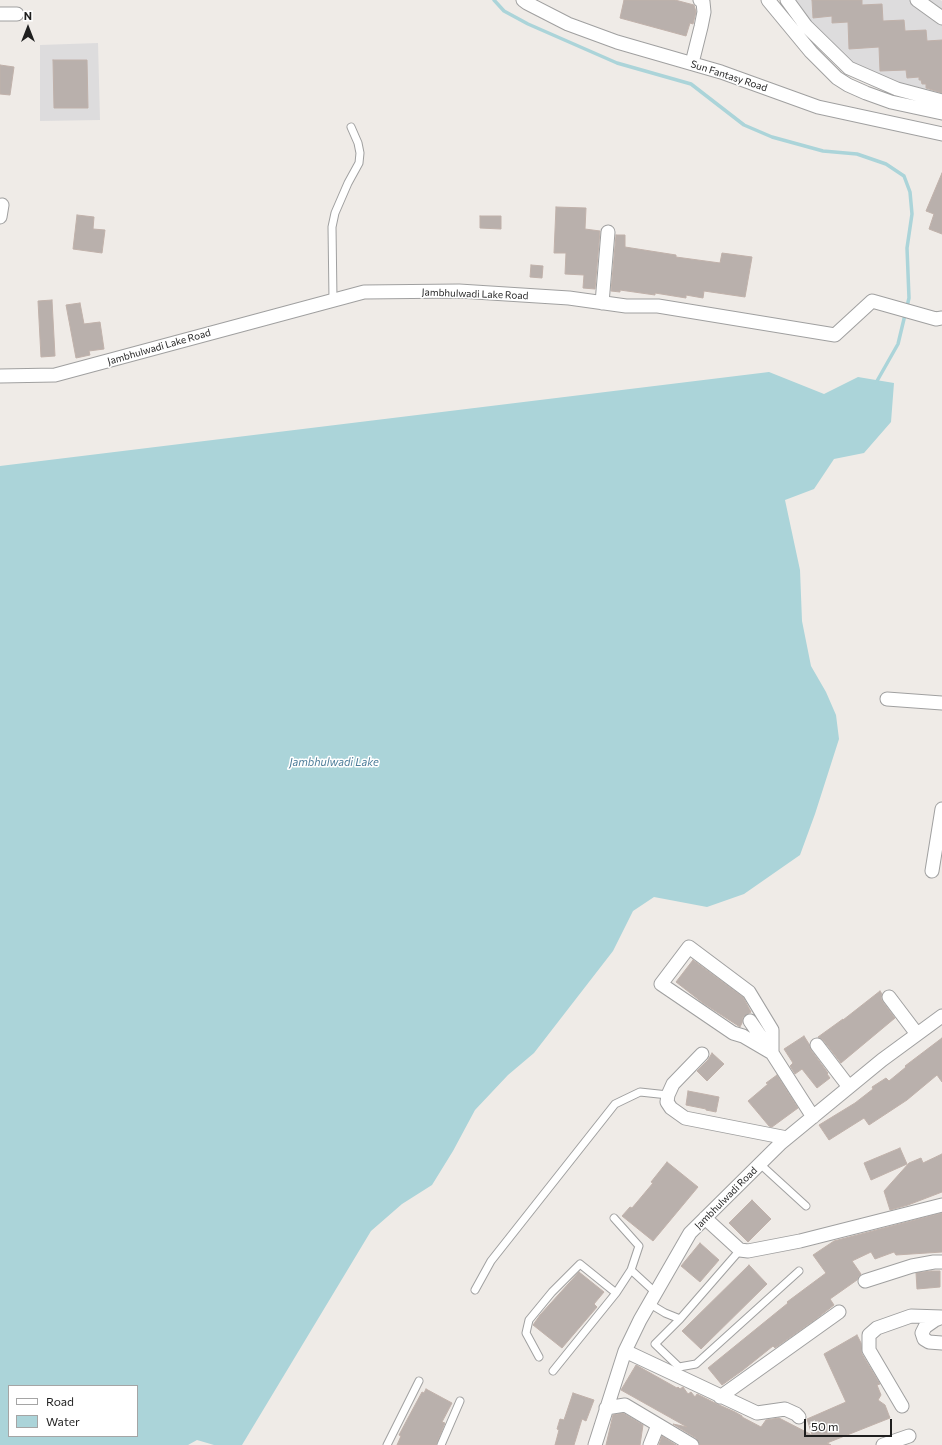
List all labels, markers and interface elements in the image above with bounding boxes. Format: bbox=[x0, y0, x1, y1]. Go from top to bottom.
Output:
north arrow bbox=[8, 8, 48, 48]
text: N bbox=[24, 9, 32, 22]
street label: Sun Fantasy Road bbox=[689, 58, 769, 94]
street label: Jambhulwadi Lake Road bbox=[421, 286, 529, 302]
street label: Jambhulwadi Lake Road bbox=[106, 327, 212, 367]
water label: Jambhulwadi Lake bbox=[289, 755, 379, 769]
street label: Jambhulwadi Road bbox=[692, 1164, 760, 1232]
legend bbox=[8, 1385, 138, 1437]
text: Road bbox=[46, 1394, 74, 1408]
scale bar bbox=[806, 1411, 894, 1437]
text: Water bbox=[46, 1414, 80, 1428]
text: 50 m bbox=[811, 1419, 839, 1433]

